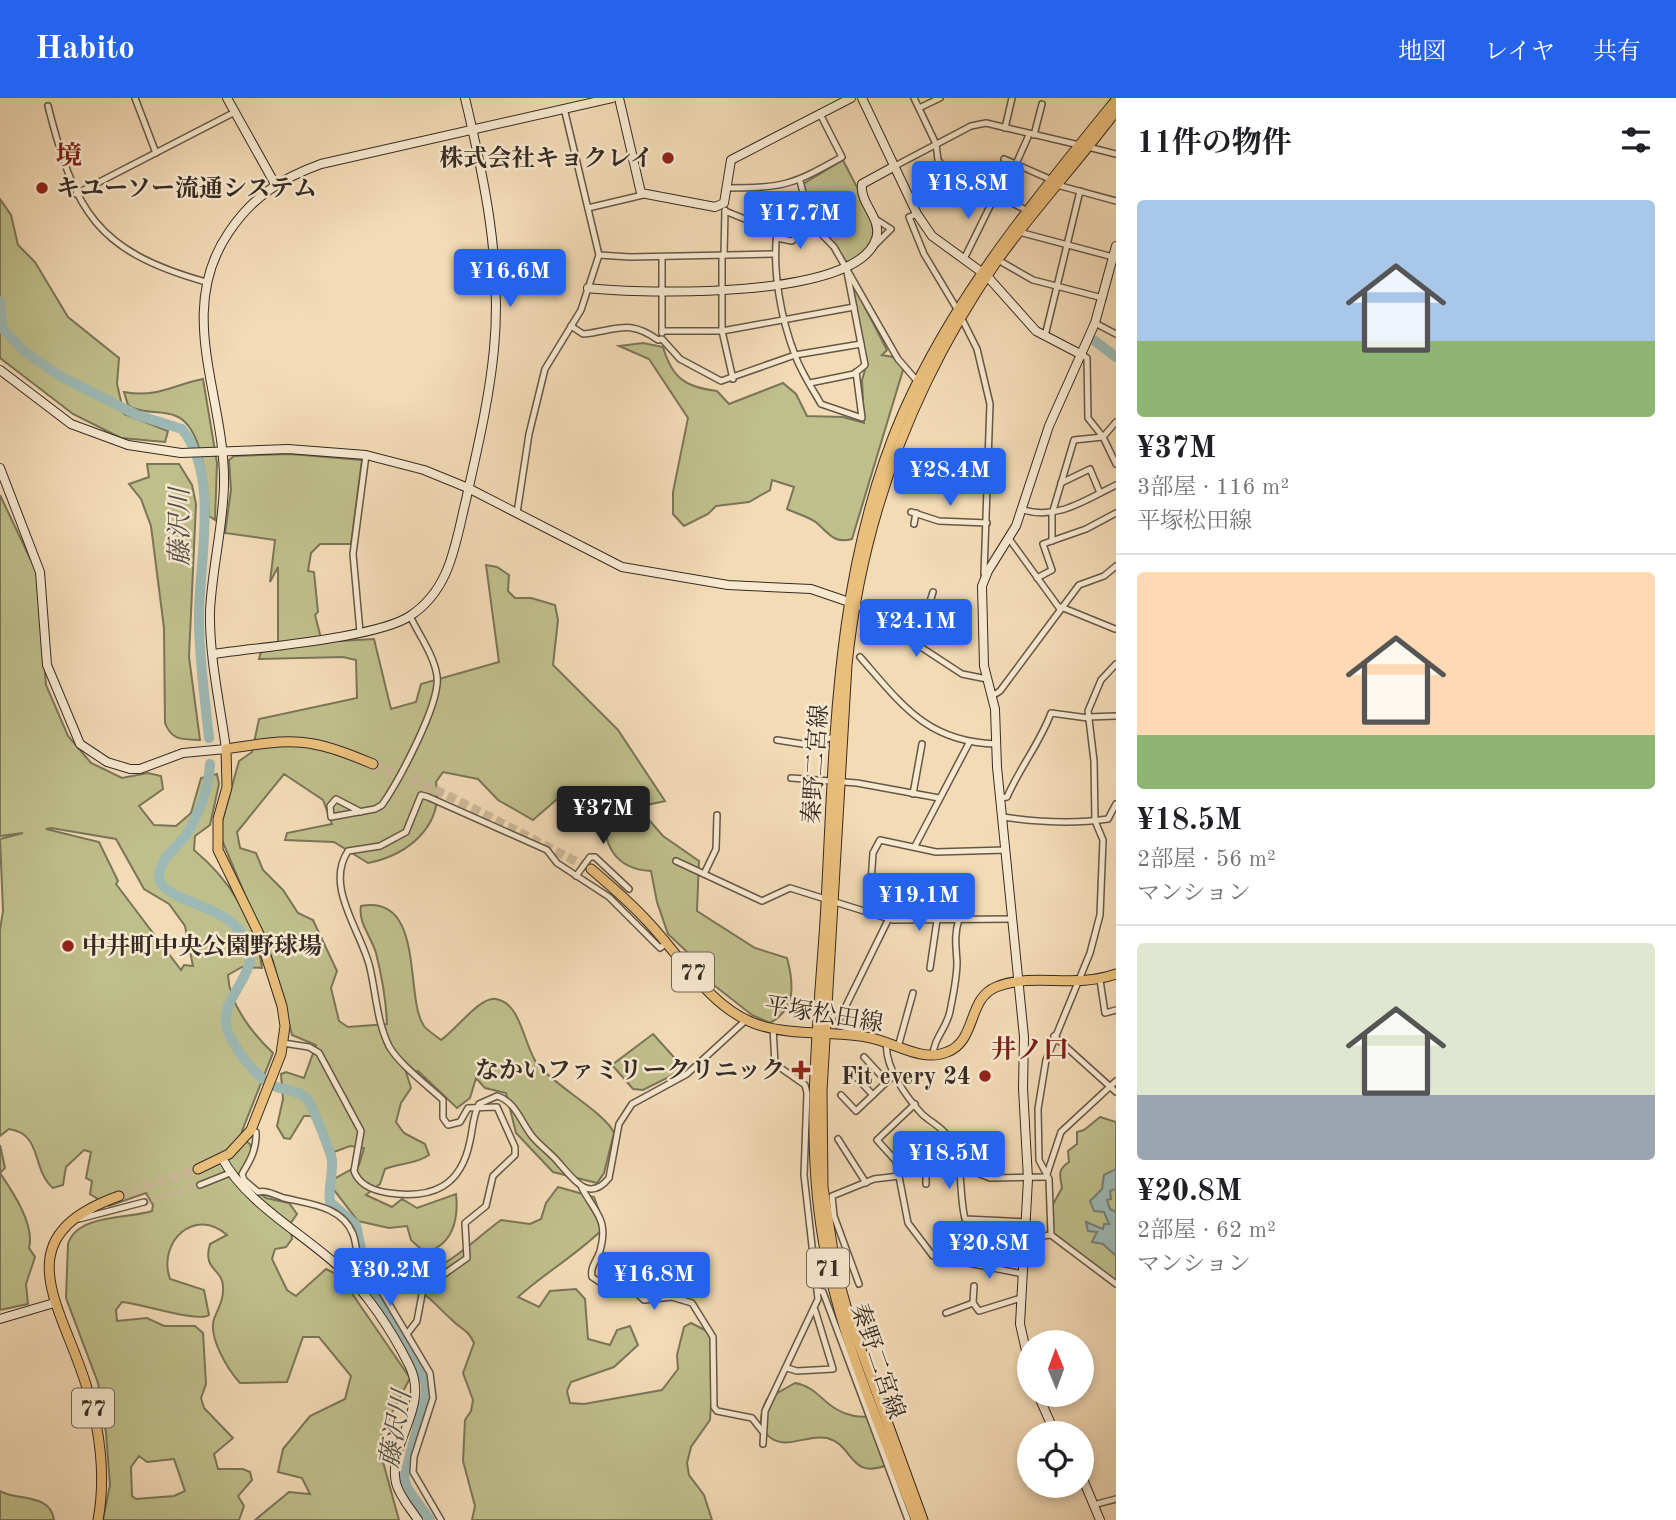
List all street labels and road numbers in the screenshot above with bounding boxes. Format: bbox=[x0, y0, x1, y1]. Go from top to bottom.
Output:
street label: 秦野二宮線 bbox=[798, 703, 833, 825]
road number: 77 bbox=[672, 952, 714, 992]
street label: 平塚松田線 bbox=[763, 992, 885, 1037]
road number: 71 bbox=[807, 1248, 849, 1288]
street label: 秦野二宮線 bbox=[845, 1300, 910, 1422]
road number: 77 bbox=[72, 1388, 114, 1428]

